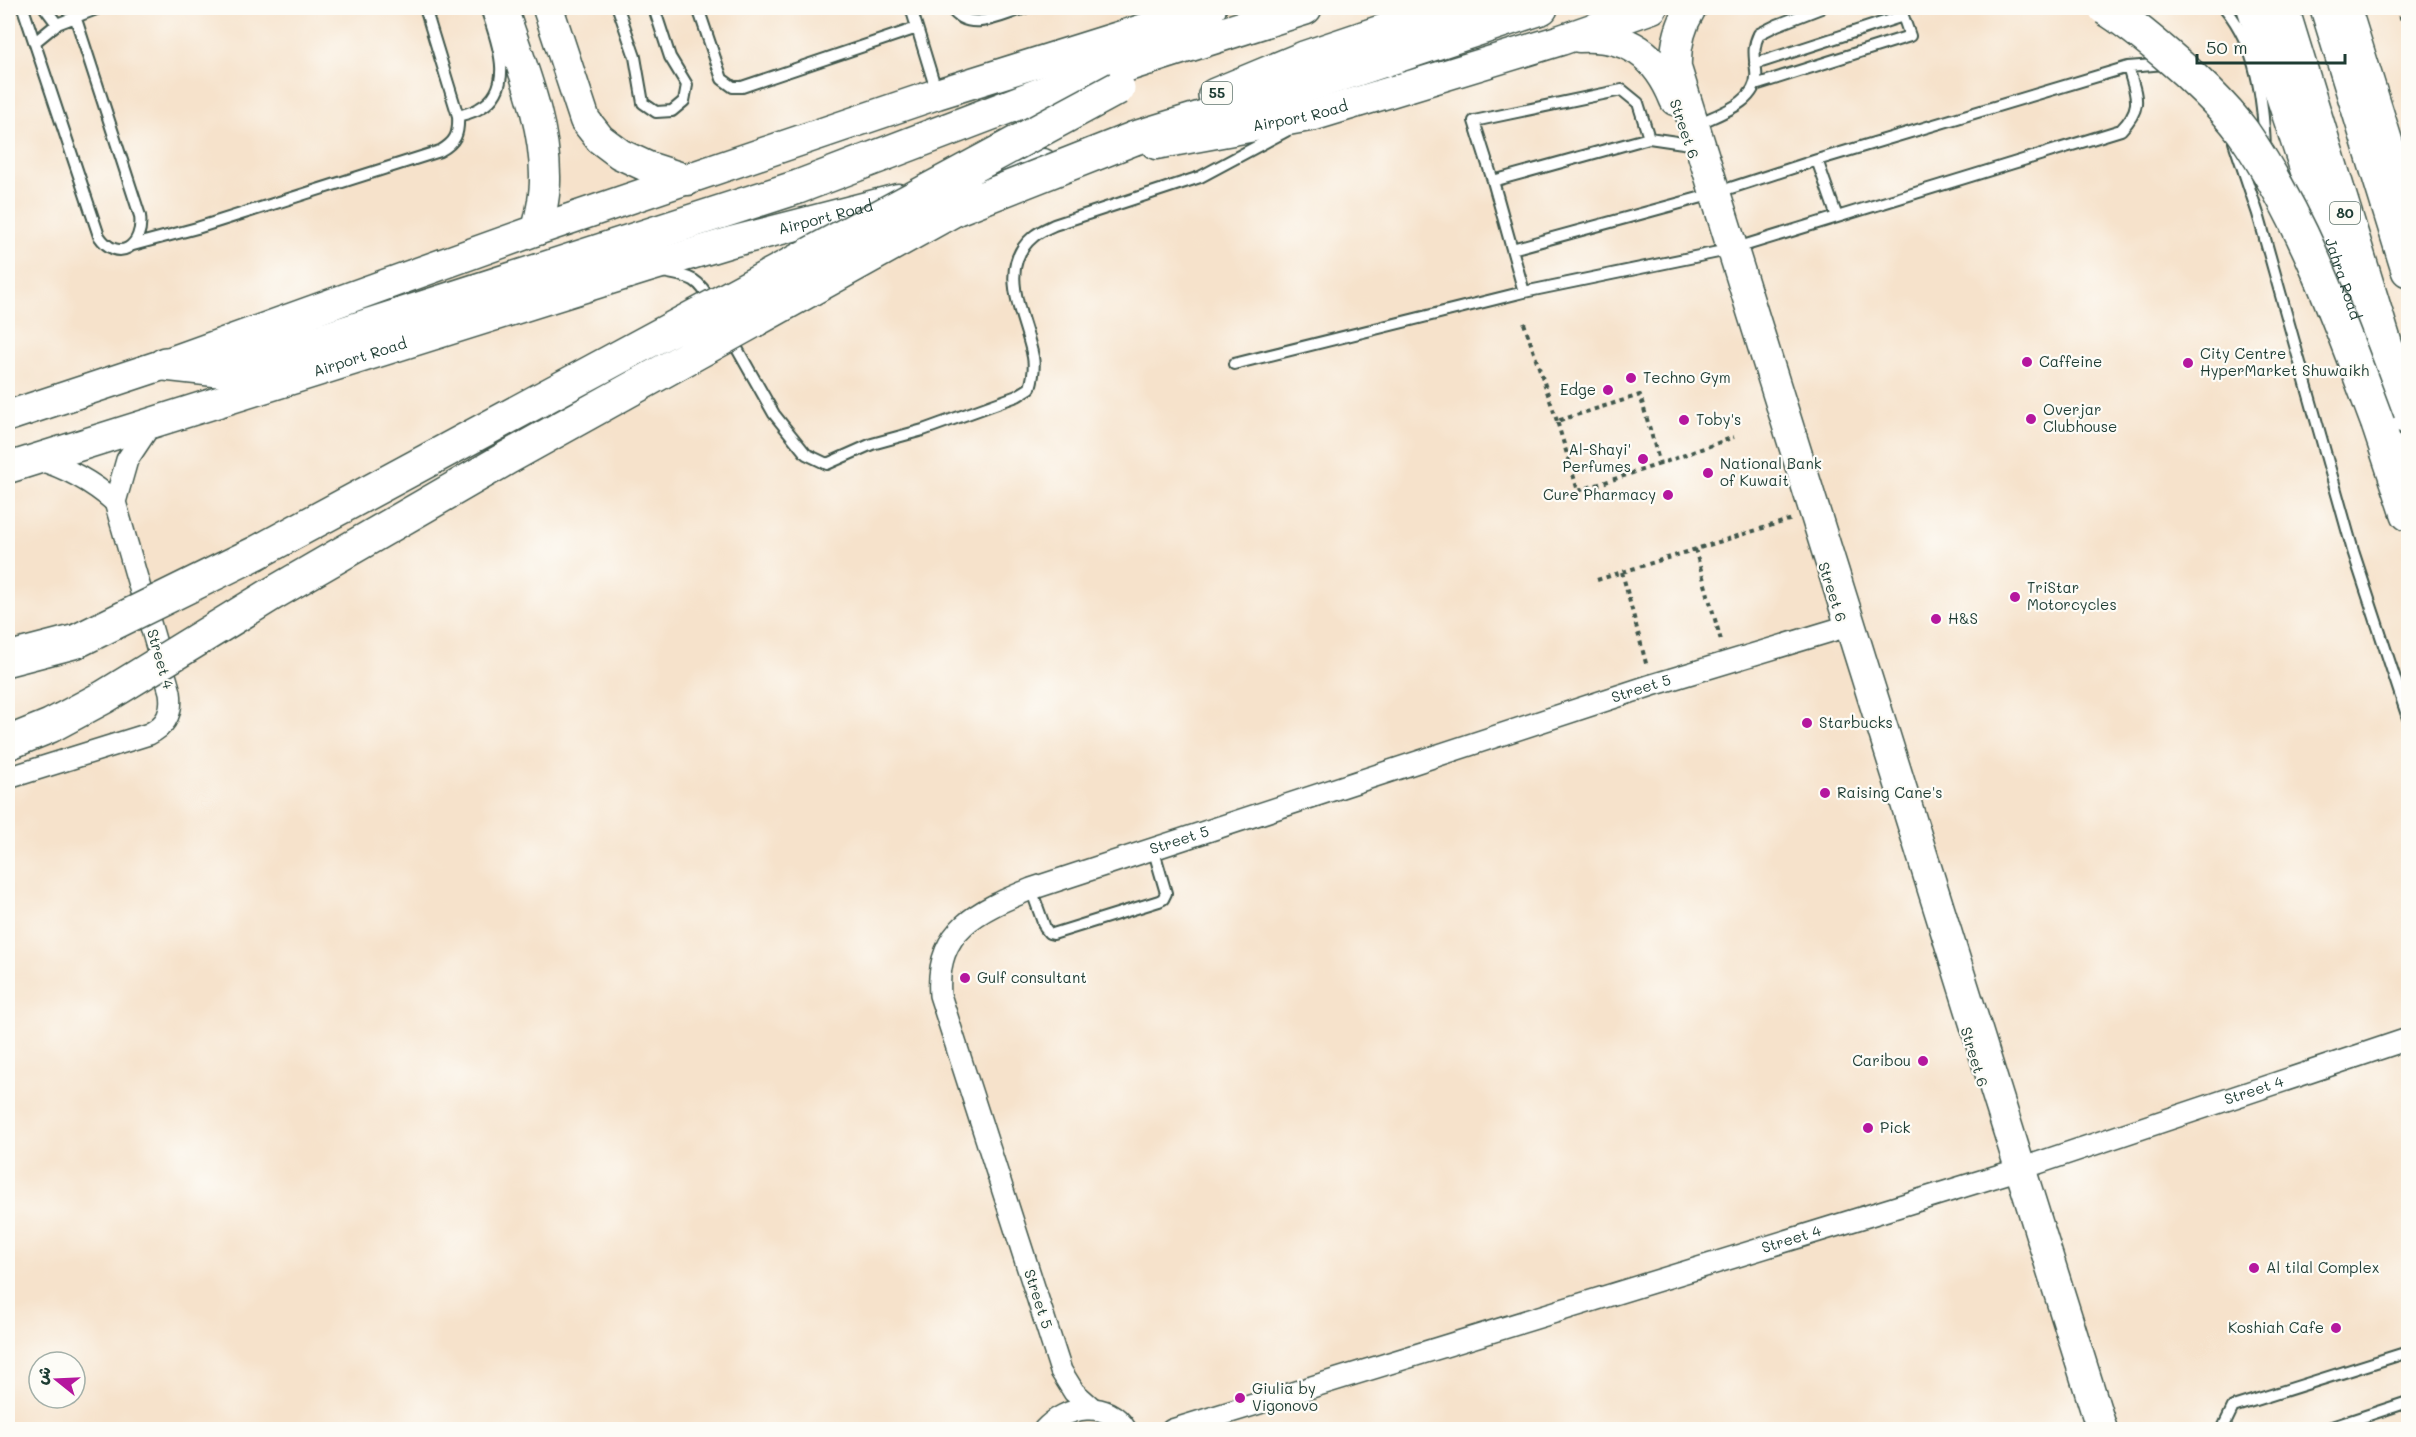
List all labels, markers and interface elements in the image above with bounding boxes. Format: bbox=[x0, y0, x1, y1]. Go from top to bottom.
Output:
scale bar bbox=[2197, 27, 2346, 65]
text: 50 m bbox=[2206, 35, 2248, 59]
road number: 55 bbox=[1202, 82, 1232, 104]
street label: Airport Road bbox=[1251, 95, 1350, 135]
street label: Street 6 bbox=[1665, 96, 1704, 161]
street label: Airport Road bbox=[776, 195, 875, 239]
road number: 80 bbox=[2330, 202, 2360, 224]
street label: Jahra Road bbox=[2321, 235, 2366, 322]
street label: Airport Road bbox=[310, 332, 409, 381]
place label: City Centre HyperMarket Shuwaikh bbox=[2200, 343, 2369, 380]
place label: Caffeine bbox=[2039, 351, 2102, 371]
marker: Caffeine bbox=[2020, 355, 2034, 369]
marker: City Centre HyperMarket Shuwaikh bbox=[2181, 356, 2195, 370]
place label: Techno Gym bbox=[1643, 367, 1731, 387]
marker: Techno Gym bbox=[1624, 371, 1638, 385]
place label: Edge bbox=[1560, 379, 1596, 399]
marker: Edge bbox=[1601, 383, 1615, 397]
place label: Overjar Clubhouse bbox=[2043, 399, 2117, 436]
place label: Toby's bbox=[1696, 409, 1741, 429]
marker: Overjar Clubhouse bbox=[2024, 412, 2038, 426]
marker: Toby's bbox=[1677, 413, 1691, 427]
place label: Al-Shayi' Perfumes bbox=[1562, 439, 1631, 476]
marker: Al-Shayi' Perfumes bbox=[1636, 452, 1650, 466]
place label: National Bank of Kuwait bbox=[1720, 453, 1822, 490]
marker: National Bank of Kuwait bbox=[1701, 466, 1715, 480]
place label: Cure Pharmacy bbox=[1543, 484, 1656, 504]
marker: Cure Pharmacy bbox=[1661, 488, 1675, 502]
street label: Street 6 bbox=[1814, 559, 1852, 624]
place label: TriStar Motorcycles bbox=[2027, 577, 2117, 614]
marker: TriStar Motorcycles bbox=[2008, 590, 2022, 604]
place label: H&S bbox=[1948, 608, 1978, 628]
marker: H&S bbox=[1929, 612, 1943, 626]
street label: Street 4 bbox=[143, 626, 179, 691]
street label: Street 5 bbox=[1608, 669, 1673, 707]
place label: Starbucks bbox=[1819, 712, 1893, 732]
marker: Starbucks bbox=[1800, 716, 1814, 730]
place label: Raising Cane's bbox=[1837, 782, 1943, 802]
marker: Raising Cane's bbox=[1818, 786, 1832, 800]
street label: Street 5 bbox=[1147, 820, 1211, 858]
place label: Gulf consultant bbox=[977, 967, 1087, 987]
marker: Gulf consultant bbox=[958, 971, 972, 985]
street label: Street 6 bbox=[1956, 1024, 1994, 1089]
place label: Caribou bbox=[1852, 1050, 1911, 1070]
marker: Caribou bbox=[1916, 1054, 1930, 1068]
street label: Street 4 bbox=[2221, 1070, 2286, 1109]
place label: Pick bbox=[1880, 1117, 1911, 1137]
marker: Pick bbox=[1861, 1121, 1875, 1135]
street label: Street 4 bbox=[1759, 1220, 1824, 1257]
place label: Al tilal Complex bbox=[2266, 1257, 2380, 1277]
marker: Al tilal Complex bbox=[2247, 1261, 2261, 1275]
street label: Street 5 bbox=[1020, 1266, 1058, 1331]
place label: Koshiah Cafe bbox=[2228, 1317, 2324, 1337]
marker: Koshiah Cafe bbox=[2329, 1321, 2343, 1335]
north arrow bbox=[27, 1350, 87, 1410]
text: ش bbox=[30, 1364, 55, 1387]
place label: Giulia by Vigonovo bbox=[1252, 1378, 1318, 1415]
marker: Giulia by Vigonovo bbox=[1233, 1391, 1247, 1405]

